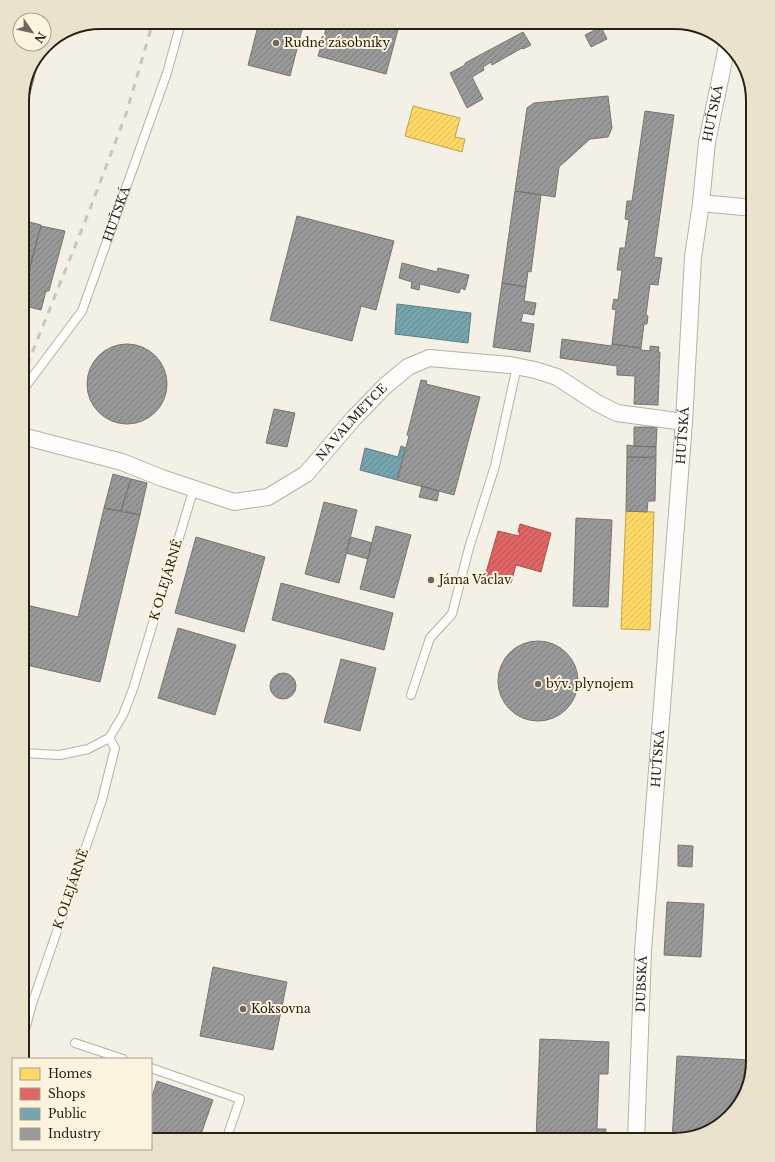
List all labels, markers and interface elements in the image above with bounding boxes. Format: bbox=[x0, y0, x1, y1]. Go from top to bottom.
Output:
north arrow bbox=[12, 12, 52, 52]
text: N bbox=[31, 29, 49, 46]
place label: Rudné zásobníky bbox=[284, 35, 390, 50]
marker: Rudné zásobníky bbox=[271, 38, 281, 48]
street label: HUŤSKÁ bbox=[699, 83, 726, 143]
street label: HUŤSKÁ bbox=[99, 183, 133, 243]
street label: NA VALMETCE bbox=[313, 380, 390, 464]
street label: HUŤSKÁ bbox=[673, 406, 692, 465]
street label: K OLEJÁRNĚ bbox=[145, 537, 185, 622]
place label: Jáma Václav bbox=[437, 572, 512, 587]
marker: Jáma Václav bbox=[426, 575, 436, 585]
place label: býv. plynojem bbox=[545, 676, 634, 691]
marker: býv. plynojem bbox=[533, 679, 543, 689]
street label: HUŤSKÁ bbox=[648, 729, 667, 788]
street label: K OLEJÁRNĚ bbox=[49, 846, 91, 931]
street label: DUBSKÁ bbox=[633, 955, 650, 1013]
place label: Koksovna bbox=[251, 1001, 311, 1016]
marker: Koksovna bbox=[238, 1004, 248, 1014]
legend bbox=[12, 1058, 152, 1150]
text: Homes bbox=[48, 1066, 92, 1081]
text: Shops bbox=[48, 1086, 85, 1101]
text: Public bbox=[48, 1106, 87, 1121]
text: Industry bbox=[48, 1126, 101, 1141]

